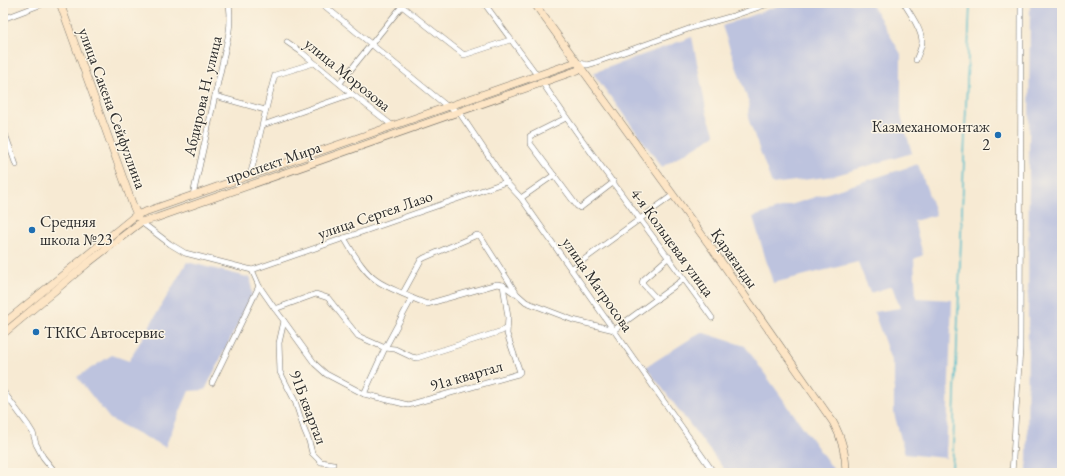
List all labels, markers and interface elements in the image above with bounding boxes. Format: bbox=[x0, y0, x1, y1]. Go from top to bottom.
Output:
street label: улица Сакена Сейфуллина bbox=[74, 25, 152, 192]
street label: Абдирова Н. улица bbox=[178, 33, 227, 160]
street label: улица Морозова bbox=[300, 33, 396, 116]
place label: Казмеханомонтаж 2 bbox=[872, 116, 990, 155]
marker: Казмеханомонтаж 2 bbox=[993, 130, 1003, 140]
street label: проспект Мира bbox=[223, 136, 324, 189]
street label: 4-я Кольцевая улица bbox=[626, 184, 719, 301]
street label: улица Сергея Лазо bbox=[315, 185, 436, 244]
place label: Средняя школа №23 bbox=[40, 211, 113, 250]
street label: Қарағанды bbox=[706, 224, 763, 293]
marker: Средняя школа №23 bbox=[27, 225, 37, 235]
street label: улица Матросова bbox=[557, 233, 638, 336]
place label: ТККС Автосервис bbox=[44, 322, 165, 343]
marker: ТККС Автосервис bbox=[31, 327, 41, 337]
street label: 91а квартал bbox=[427, 355, 505, 396]
street label: 91Б квартал bbox=[285, 367, 332, 447]

